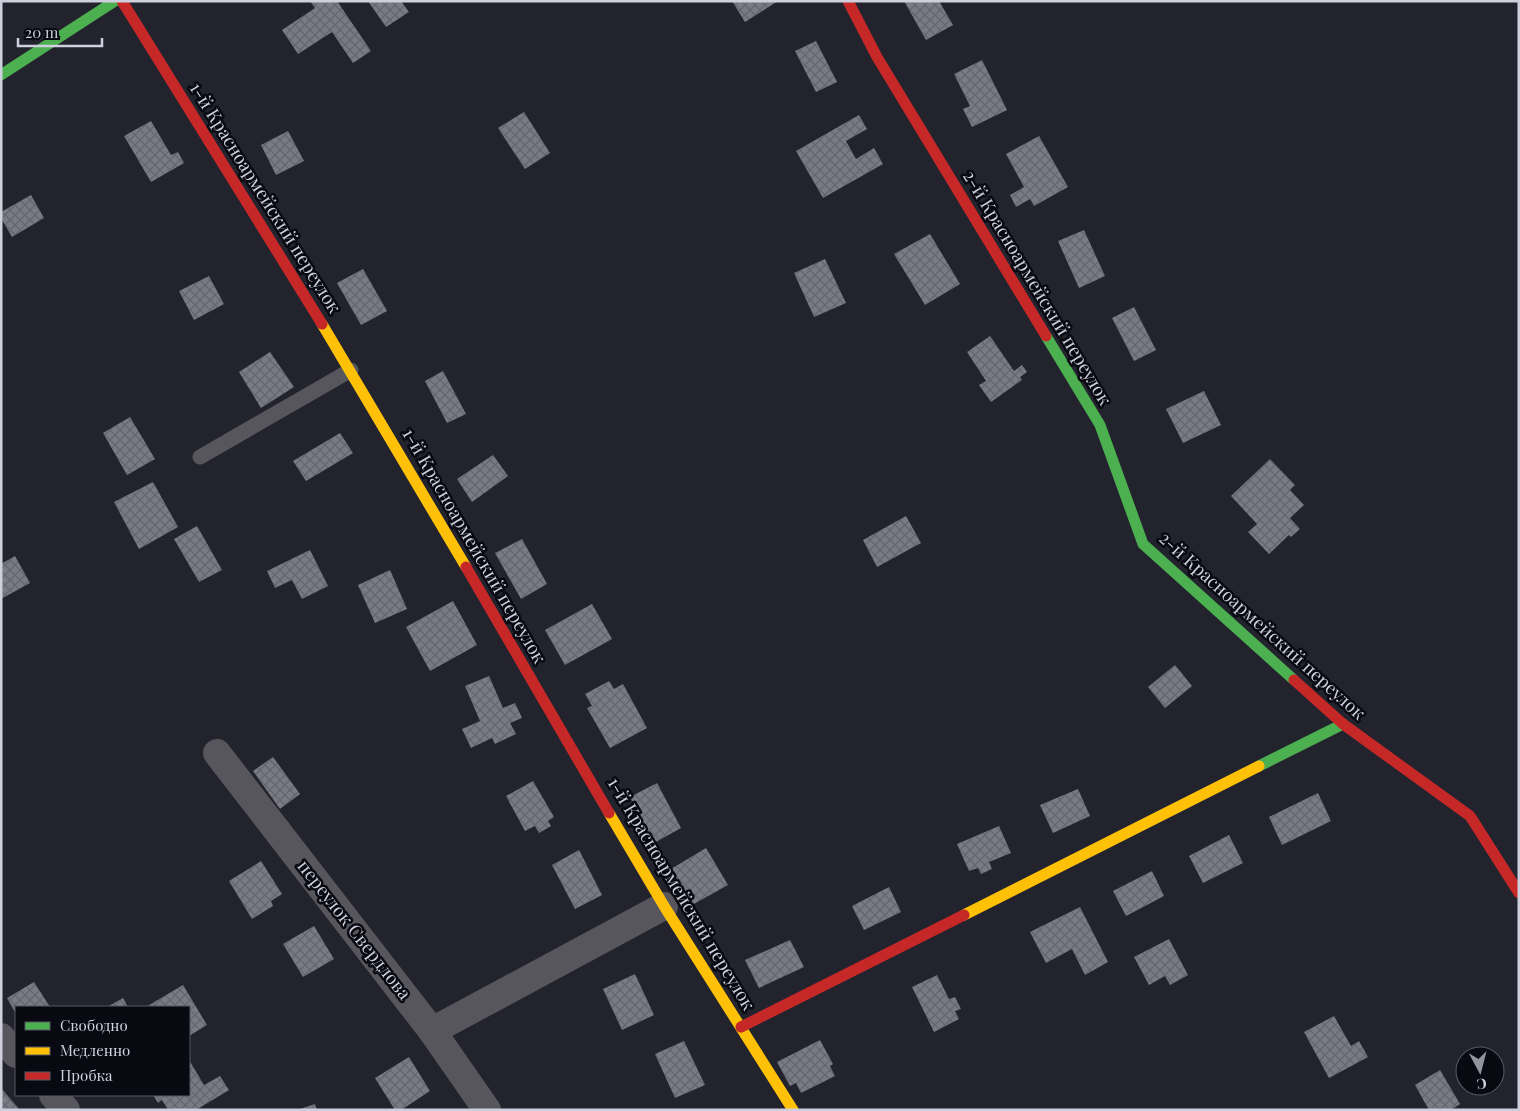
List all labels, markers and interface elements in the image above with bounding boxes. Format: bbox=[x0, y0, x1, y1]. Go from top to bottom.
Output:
scale bar bbox=[18, 15, 101, 47]
text: 20 m bbox=[25, 22, 59, 42]
street label: 1-й Красноармейский переулок bbox=[185, 78, 347, 317]
street label: 2-й Красноармейский переулок bbox=[958, 166, 1118, 409]
street label: 1-й Красноармейский переулок bbox=[398, 424, 552, 667]
street label: 2-й Красноармейский переулок bbox=[1154, 526, 1371, 725]
street label: 1-й Красноармейский переулок bbox=[603, 773, 761, 1014]
street label: переулок Свердлова bbox=[293, 855, 417, 1004]
legend bbox=[15, 1006, 190, 1096]
text: Свободно bbox=[60, 1015, 128, 1035]
text: Медленно bbox=[60, 1040, 130, 1060]
north arrow bbox=[1455, 1046, 1505, 1096]
text: Пробка bbox=[60, 1065, 113, 1085]
text: С bbox=[1475, 1074, 1488, 1094]

